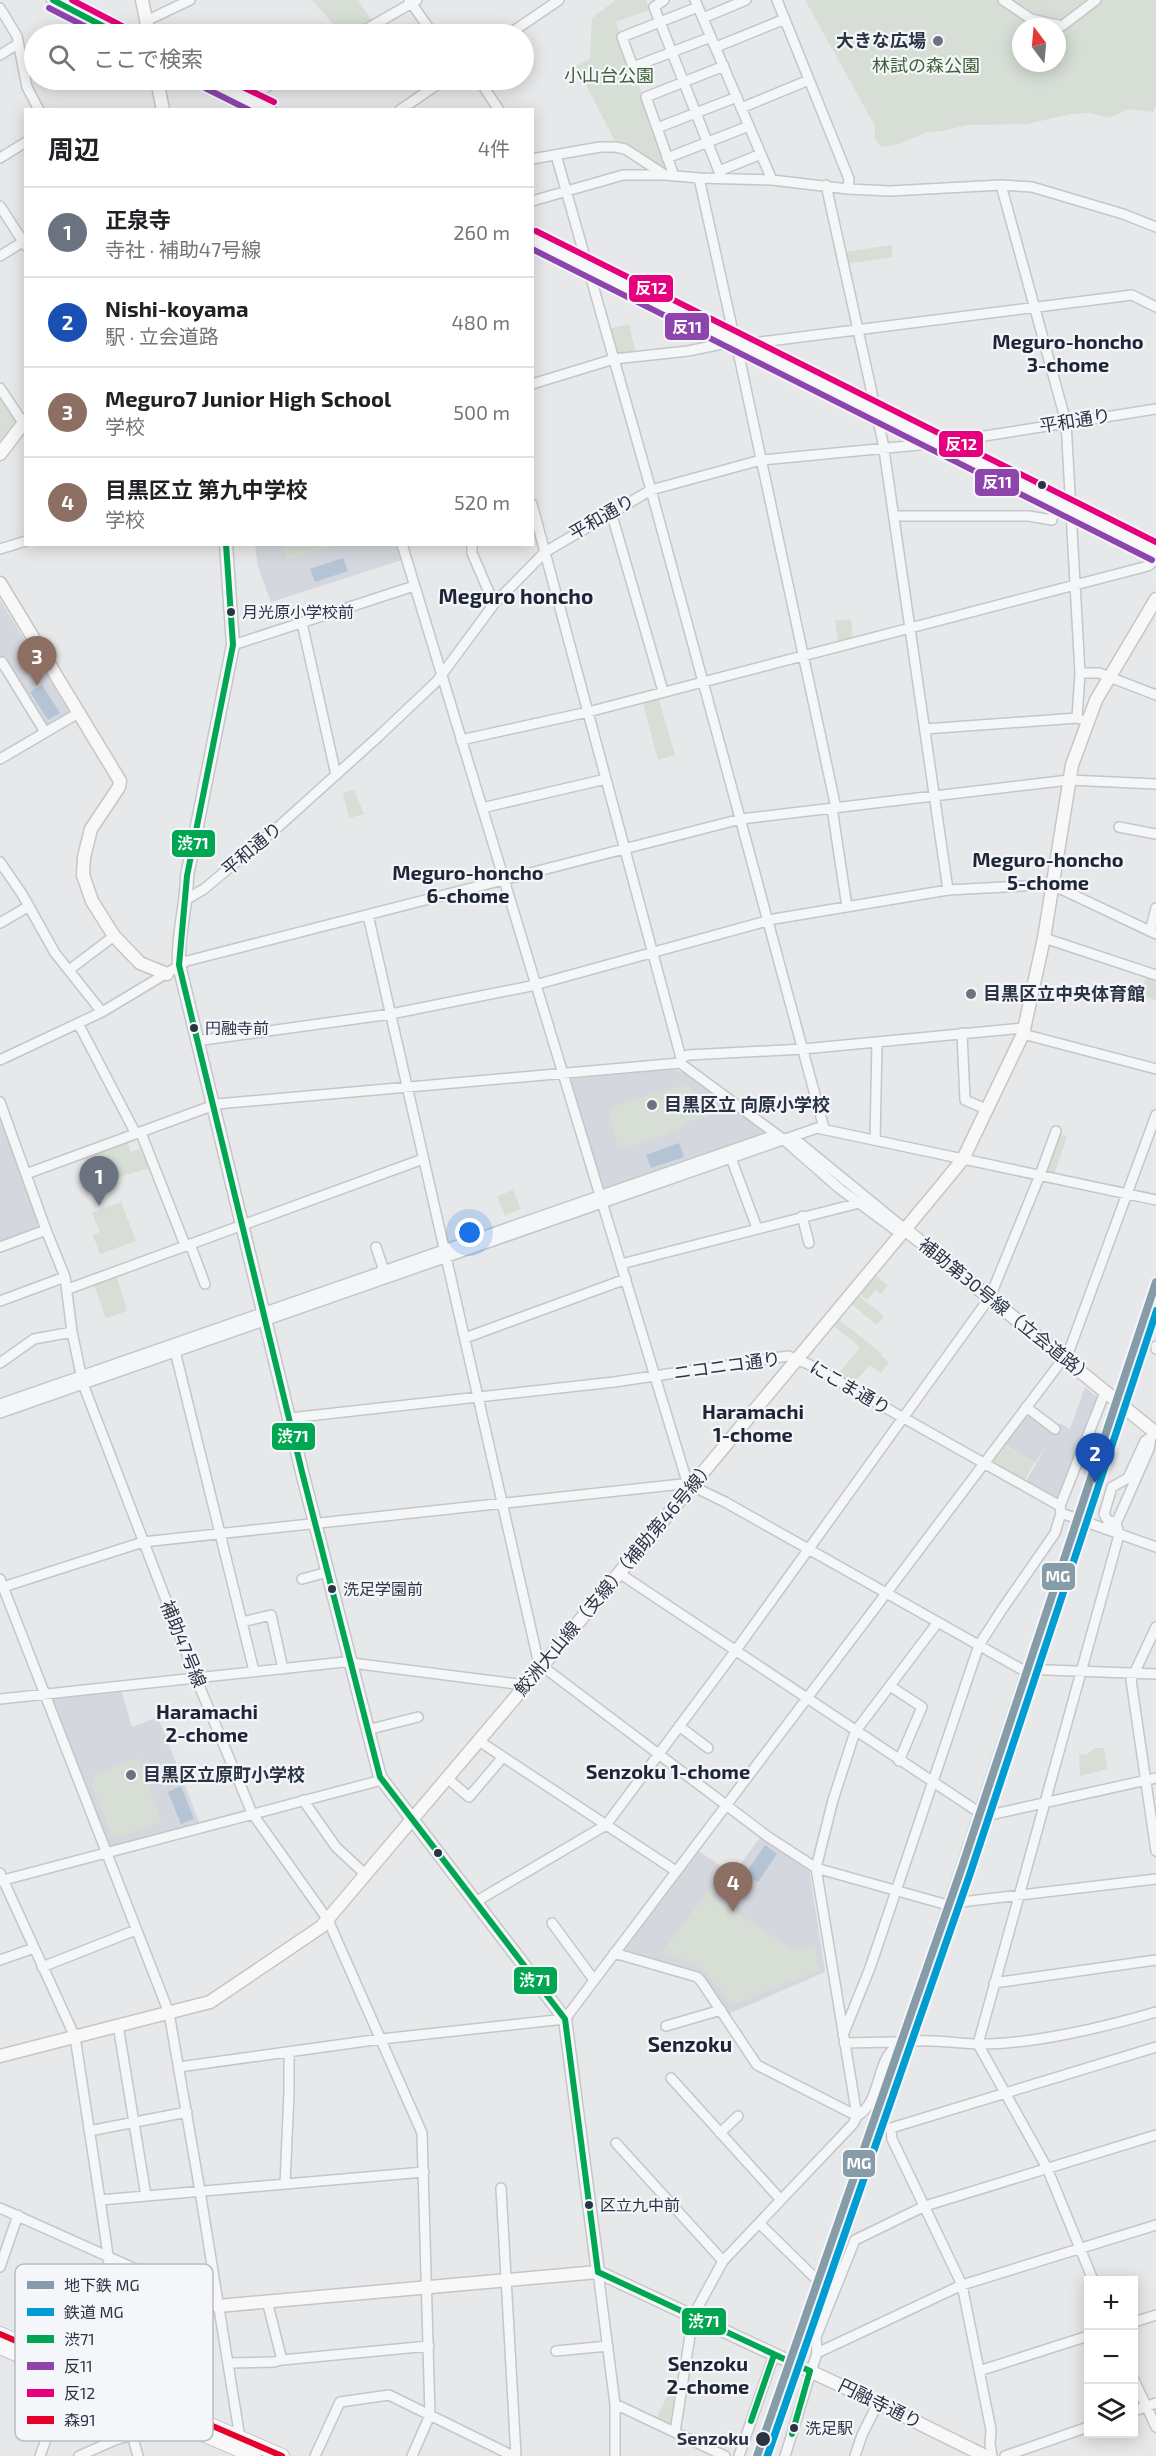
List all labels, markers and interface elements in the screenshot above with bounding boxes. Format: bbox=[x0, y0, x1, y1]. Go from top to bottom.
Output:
north arrow bbox=[1012, 18, 1066, 72]
search box bbox=[24, 24, 534, 90]
place label: 大きな広場 bbox=[836, 29, 926, 51]
marker: 大きな広場 bbox=[931, 34, 945, 48]
icon: search bbox=[45, 41, 78, 74]
text: ここで検索 bbox=[93, 45, 203, 71]
park label: 林試の森公園 bbox=[872, 54, 980, 76]
park label: 小山台公園 bbox=[564, 64, 654, 86]
text: 周辺 bbox=[48, 133, 100, 164]
text: 4件 bbox=[478, 136, 510, 160]
text: 正泉寺 bbox=[105, 206, 171, 232]
text: 1 bbox=[63, 220, 72, 244]
text: 260 m bbox=[453, 220, 510, 244]
text: 寺社 · 補助47号線 bbox=[105, 237, 261, 261]
line badge: 反12 bbox=[628, 274, 674, 303]
text: 反12 bbox=[635, 278, 667, 297]
text: Nishi-koyama bbox=[105, 295, 248, 321]
text: 2 bbox=[62, 310, 73, 334]
text: 480 m bbox=[452, 310, 510, 334]
line badge: 反11 bbox=[664, 312, 710, 341]
text: 反11 bbox=[672, 317, 702, 336]
text: 駅 · 立会道路 bbox=[105, 324, 219, 348]
district label: Meguro-honcho 3-chome bbox=[992, 329, 1144, 376]
text: Meguro7 Junior High School bbox=[105, 385, 391, 411]
text: 3 bbox=[62, 400, 73, 424]
text: 500 m bbox=[453, 400, 510, 424]
street label: 平和通り bbox=[1038, 404, 1112, 437]
text: 学校 bbox=[105, 414, 145, 438]
line badge: 反12 bbox=[938, 430, 984, 458]
text: 反12 bbox=[945, 434, 977, 453]
line badge: 反11 bbox=[974, 468, 1020, 497]
text: 反11 bbox=[982, 472, 1012, 491]
text: 目黒区立 第九中学校 bbox=[105, 476, 308, 502]
unlabelled marker bbox=[1036, 479, 1048, 491]
street label: 平和通り bbox=[565, 489, 638, 544]
text: 4 bbox=[61, 490, 74, 514]
text: 520 m bbox=[454, 490, 510, 514]
text: 学校 bbox=[105, 507, 145, 531]
district label: Meguro honcho bbox=[439, 583, 593, 608]
place label: 月光原小学校前 bbox=[242, 602, 354, 621]
marker: 月光原小学校前 bbox=[225, 606, 237, 618]
pin: 3 bbox=[18, 636, 57, 686]
street label: 平和通り bbox=[217, 817, 286, 880]
line badge: 渋71 bbox=[171, 829, 216, 858]
text: 渋71 bbox=[177, 833, 209, 852]
district label: Meguro-honcho 5-chome bbox=[972, 847, 1124, 894]
district label: Meguro-honcho 6-chome bbox=[392, 860, 544, 907]
place label: 目黒区立中央体育館 bbox=[983, 982, 1145, 1004]
marker: 目黒区立中央体育館 bbox=[964, 987, 978, 1001]
place label: 円融寺前 bbox=[205, 1018, 269, 1037]
marker: 円融寺前 bbox=[188, 1022, 200, 1034]
place label: 目黒区立 向原小学校 bbox=[664, 1093, 830, 1115]
marker: 目黒区立 向原小学校 bbox=[645, 1098, 659, 1112]
pin: 1 bbox=[80, 1156, 118, 1206]
your location bbox=[455, 1218, 484, 1247]
street label: 補助第30号線（立会道路） bbox=[915, 1233, 1099, 1388]
street label: ニコニコ通り bbox=[672, 1347, 782, 1383]
street label: にこま通り bbox=[806, 1355, 895, 1419]
district label: Haramachi 1-chome bbox=[702, 1399, 804, 1446]
line badge: 渋71 bbox=[271, 1422, 316, 1451]
text: 渋71 bbox=[277, 1426, 309, 1445]
pin: 2 bbox=[1076, 1434, 1114, 1483]
street label: 鮫洲大山線（支線）（補助第46号線） bbox=[509, 1455, 719, 1699]
line badge: MG bbox=[1041, 1562, 1076, 1591]
text: MG bbox=[1045, 1566, 1071, 1585]
place label: 洗足学園前 bbox=[343, 1579, 423, 1598]
marker: 洗足学園前 bbox=[326, 1583, 338, 1595]
street label: 補助47号線 bbox=[156, 1597, 211, 1691]
district label: Haramachi 2-chome bbox=[156, 1699, 258, 1746]
district label: Senzoku 1-chome bbox=[586, 1759, 750, 1783]
place label: 目黒区立原町小学校 bbox=[143, 1763, 305, 1785]
marker: 目黒区立原町小学校 bbox=[124, 1768, 138, 1782]
unlabelled marker bbox=[432, 1847, 444, 1859]
pin: 4 bbox=[714, 1862, 752, 1912]
line badge: 渋71 bbox=[513, 1966, 558, 1995]
text: 渋71 bbox=[519, 1970, 551, 1989]
district label: Senzoku bbox=[648, 2031, 732, 2056]
line badge: MG bbox=[842, 2149, 876, 2178]
text: MG bbox=[846, 2153, 872, 2172]
place label: 区立九中前 bbox=[600, 2195, 680, 2214]
marker: 区立九中前 bbox=[583, 2199, 595, 2211]
legend bbox=[15, 2264, 213, 2441]
text: 地下鉄 MG bbox=[64, 2275, 140, 2294]
map controls bbox=[1084, 2276, 1138, 2438]
button: + bbox=[1084, 2276, 1138, 2330]
text: 鉄道 MG bbox=[64, 2302, 124, 2321]
line badge: 渋71 bbox=[681, 2307, 727, 2336]
text: 渋71 bbox=[688, 2311, 720, 2330]
text: 渋71 bbox=[64, 2329, 95, 2348]
button: − bbox=[1084, 2330, 1138, 2384]
district label: Senzoku 2-chome bbox=[667, 2351, 749, 2398]
text: 反11 bbox=[64, 2356, 93, 2375]
street label: 円融寺通り bbox=[835, 2373, 926, 2433]
text: 反12 bbox=[64, 2383, 95, 2402]
button: layers bbox=[1084, 2384, 1138, 2438]
text: 森91 bbox=[64, 2410, 96, 2429]
place label: 洗足駅 bbox=[805, 2418, 853, 2437]
marker: 洗足駅 bbox=[788, 2422, 800, 2434]
place label: Senzoku bbox=[677, 2427, 749, 2449]
marker: Senzoku bbox=[754, 2430, 772, 2448]

